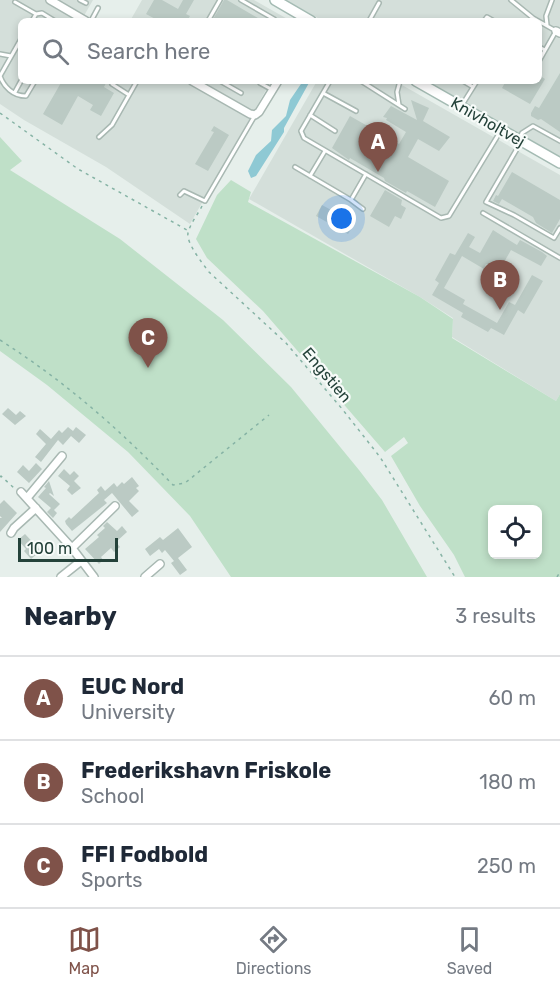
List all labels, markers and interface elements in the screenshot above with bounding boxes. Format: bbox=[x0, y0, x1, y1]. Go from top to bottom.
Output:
search box bbox=[18, 18, 542, 84]
icon: search bbox=[39, 35, 72, 68]
text: Search here bbox=[87, 38, 210, 65]
street label: Knivholtvej bbox=[447, 93, 529, 151]
pin: A bbox=[358, 122, 398, 172]
your location bbox=[327, 204, 356, 233]
pin: B bbox=[480, 260, 520, 310]
pin: C bbox=[128, 318, 168, 368]
street label: Engstien bbox=[299, 344, 355, 406]
map controls bbox=[488, 505, 542, 559]
button: locate bbox=[488, 505, 542, 559]
scale bar bbox=[18, 535, 118, 562]
text: 100 m bbox=[27, 539, 72, 558]
text: Nearby bbox=[24, 601, 117, 632]
text: 3 results bbox=[455, 604, 536, 628]
text: EUC Nord bbox=[81, 673, 184, 700]
text: A bbox=[36, 686, 51, 710]
text: 60 m bbox=[489, 686, 536, 710]
text: University bbox=[81, 700, 175, 724]
text: Frederikshavn Friskole bbox=[81, 757, 331, 784]
text: B bbox=[36, 770, 51, 794]
text: 180 m bbox=[479, 770, 536, 794]
text: School bbox=[81, 784, 144, 808]
text: FFI Fodbold bbox=[81, 841, 208, 868]
text: C bbox=[36, 854, 51, 878]
text: 250 m bbox=[477, 854, 536, 878]
text: Sports bbox=[81, 868, 142, 892]
tab: Map bbox=[68, 923, 101, 978]
tab: Directions bbox=[236, 923, 312, 978]
tab: Saved bbox=[447, 923, 492, 978]

